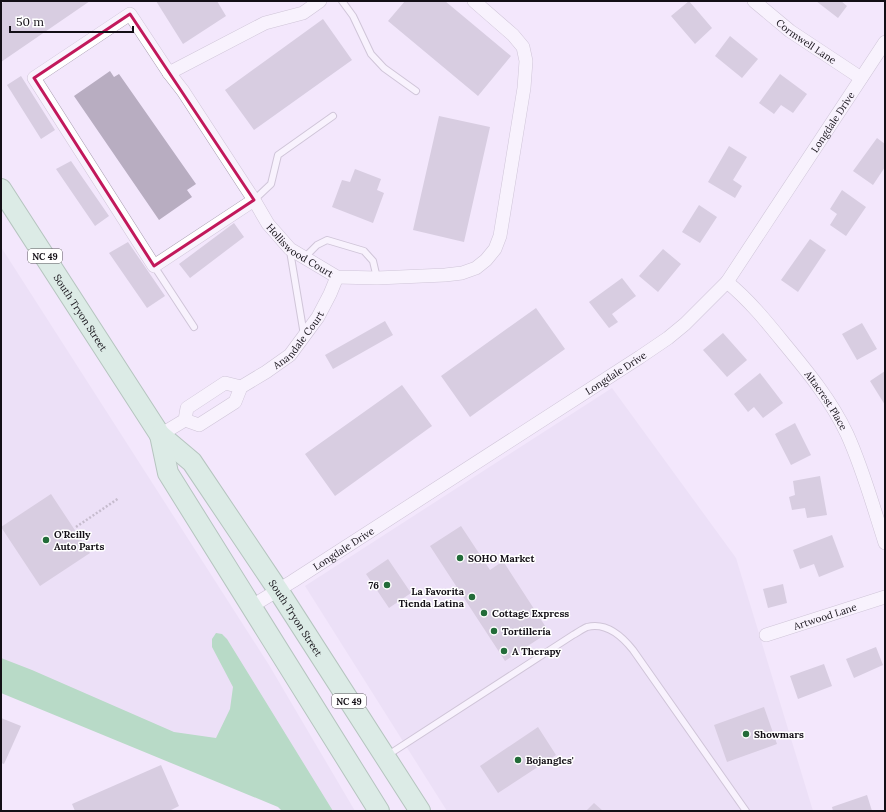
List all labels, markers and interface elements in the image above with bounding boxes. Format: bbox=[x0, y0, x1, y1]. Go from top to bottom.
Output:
scale bar bbox=[10, 8, 133, 34]
text: 50 m bbox=[16, 14, 44, 29]
street label: Cormwell Lane bbox=[774, 16, 839, 67]
street label: Longdale Drive bbox=[808, 89, 857, 155]
street label: Holliswood Court bbox=[264, 221, 336, 280]
road number: NC 49 bbox=[28, 249, 62, 263]
street label: South Tryon Street bbox=[51, 272, 110, 353]
street label: Anandale Court bbox=[269, 309, 327, 372]
street label: Longdale Drive bbox=[583, 348, 649, 397]
street label: Altacrest Place bbox=[801, 367, 851, 433]
street label: Longdale Drive bbox=[310, 524, 377, 573]
place label: O'Reilly Auto Parts bbox=[54, 528, 104, 553]
marker: O'Reilly Auto Parts bbox=[41, 535, 51, 545]
place label: SOHO Market bbox=[468, 552, 535, 565]
marker: SOHO Market bbox=[455, 553, 465, 563]
street label: South Tryon Street bbox=[266, 577, 325, 659]
place label: 76 bbox=[369, 579, 379, 592]
marker: 76 bbox=[382, 580, 392, 590]
place label: La Favorita Tienda Latina bbox=[398, 585, 465, 610]
marker: La Favorita Tienda Latina bbox=[467, 592, 477, 602]
street label: Artwood Lane bbox=[791, 600, 859, 633]
place label: Cottage Express bbox=[492, 607, 569, 620]
marker: Cottage Express bbox=[479, 608, 489, 618]
place label: Tortillería bbox=[502, 625, 552, 638]
marker: Tortillería bbox=[489, 626, 499, 636]
place label: A Therapy bbox=[512, 645, 561, 658]
marker: A Therapy bbox=[499, 646, 509, 656]
road number: NC 49 bbox=[332, 694, 366, 708]
place label: Showmars bbox=[754, 728, 804, 741]
marker: Showmars bbox=[741, 729, 751, 739]
place label: Bojangles' bbox=[526, 754, 574, 767]
marker: Bojangles' bbox=[513, 755, 523, 765]

